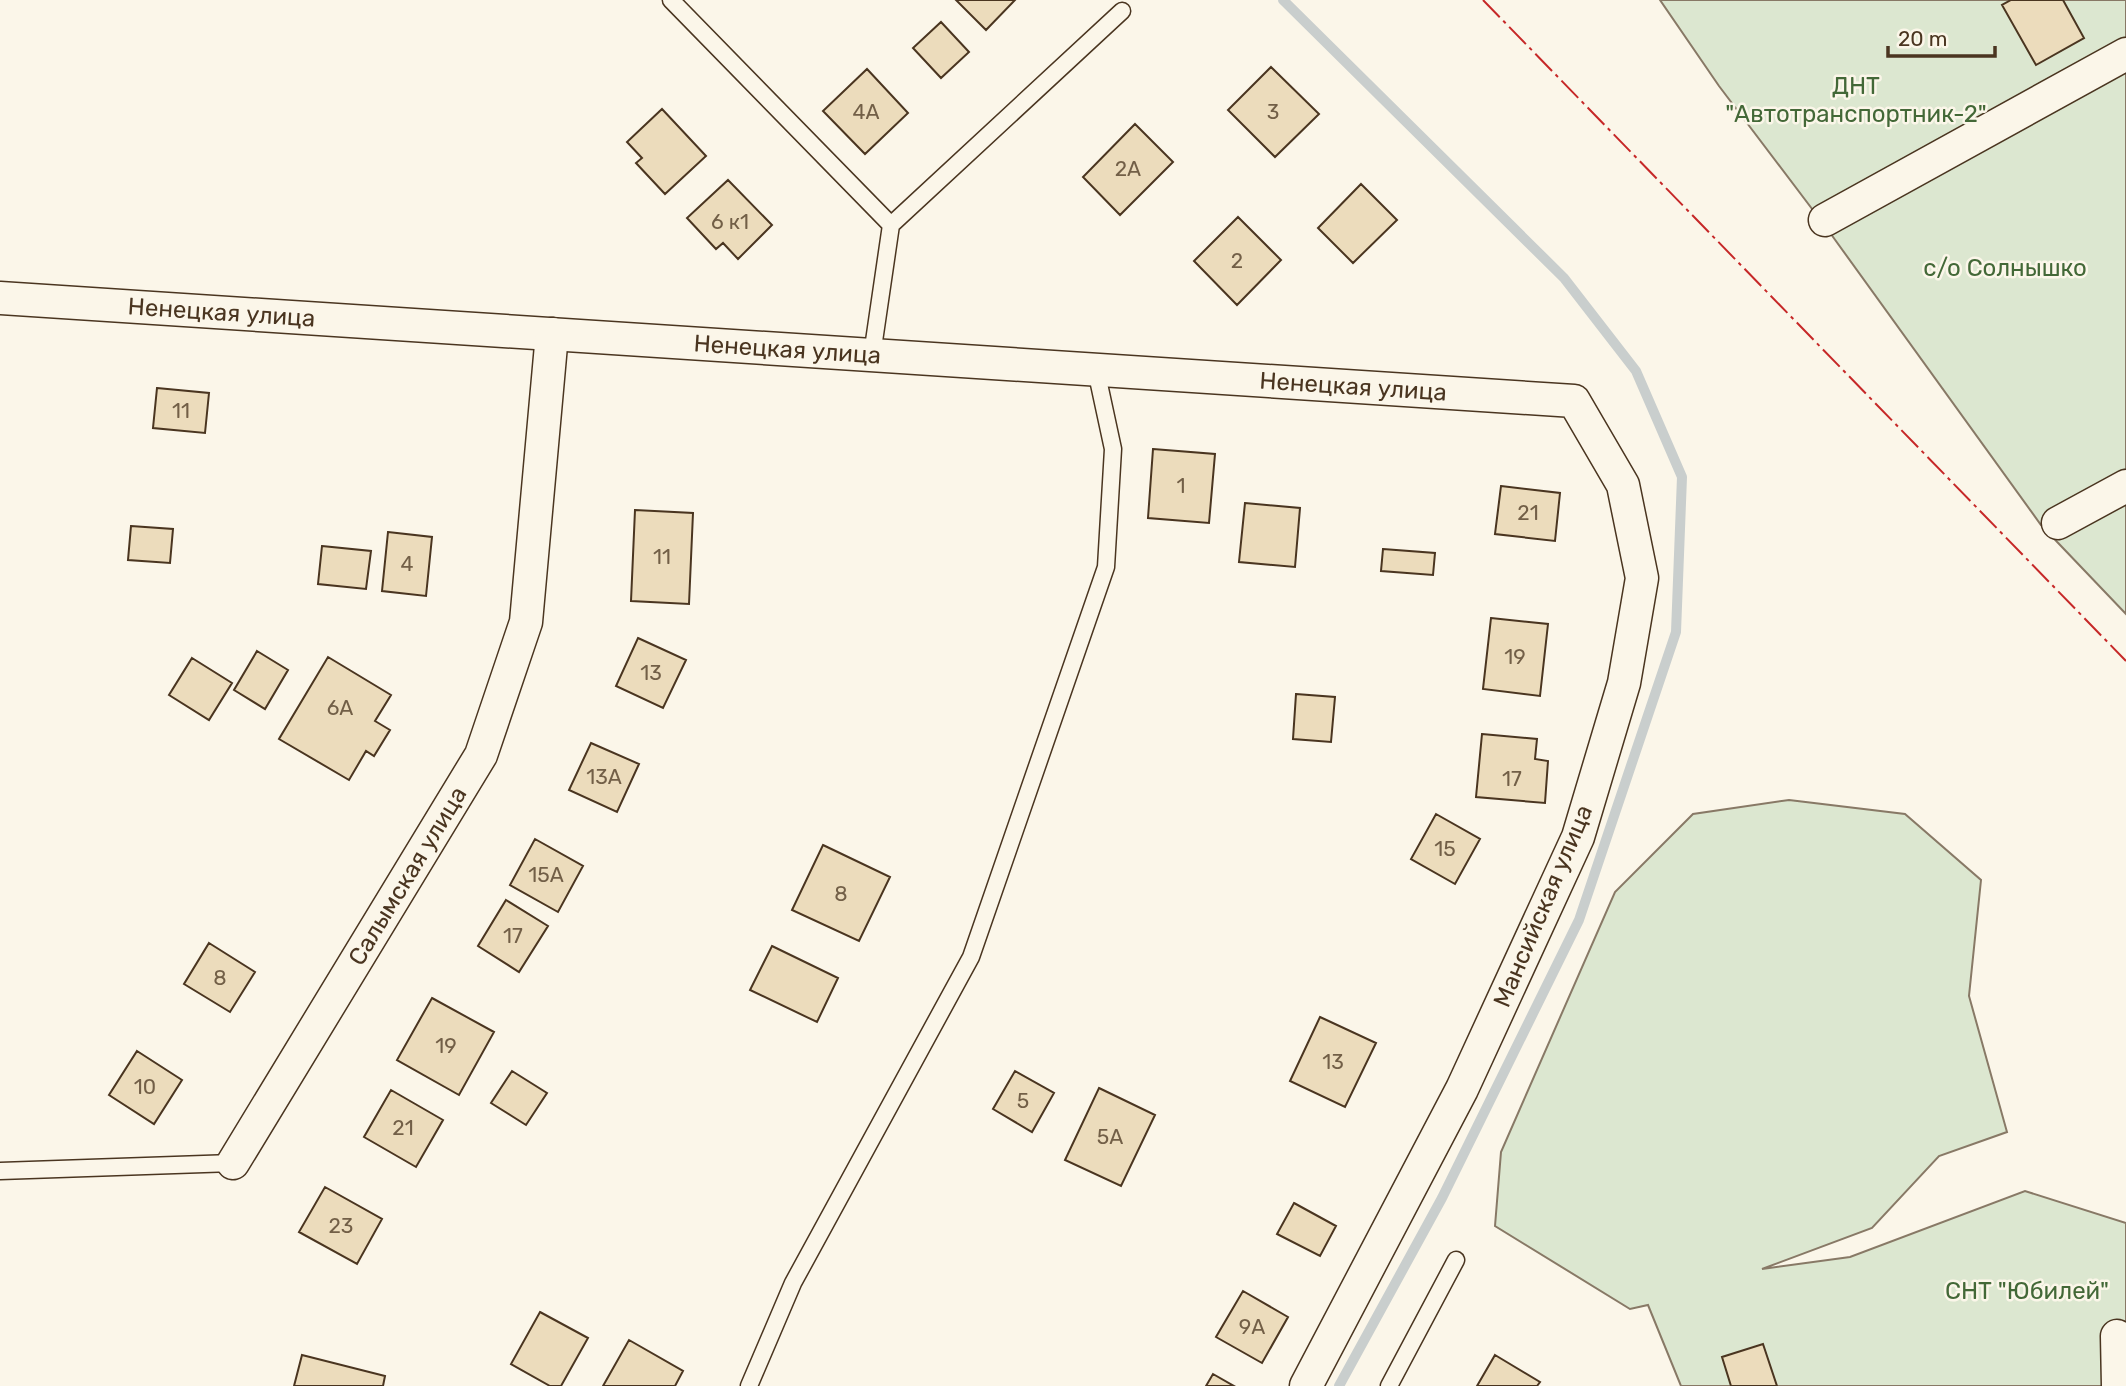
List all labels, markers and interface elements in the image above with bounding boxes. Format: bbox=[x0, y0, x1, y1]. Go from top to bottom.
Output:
scale bar bbox=[1888, 14, 1995, 58]
text: 20 m bbox=[1898, 26, 1947, 51]
park label: ДНТ "Автотранспортник-2" bbox=[1725, 72, 1987, 128]
house number: 4А bbox=[852, 99, 880, 124]
house number: 3 bbox=[1267, 99, 1279, 124]
house number: 2А bbox=[1115, 156, 1141, 181]
house number: 6 к1 bbox=[711, 209, 749, 234]
house number: 2 bbox=[1231, 248, 1243, 273]
park label: с/о Солнышко bbox=[1923, 254, 2087, 282]
street label: Ненецкая улица bbox=[127, 292, 316, 333]
street label: Ненецкая улица bbox=[693, 329, 882, 370]
street label: Ненецкая улица bbox=[1259, 366, 1448, 407]
house number: 11 bbox=[172, 398, 190, 423]
house number: 1 bbox=[1177, 473, 1186, 498]
house number: 21 bbox=[1517, 500, 1539, 525]
house number: 11 bbox=[653, 544, 671, 569]
house number: 4 bbox=[400, 551, 414, 576]
house number: 19 bbox=[1504, 644, 1526, 669]
house number: 13 bbox=[640, 660, 662, 685]
house number: 6А bbox=[327, 695, 353, 720]
house number: 13А bbox=[586, 764, 622, 789]
house number: 17 bbox=[1502, 766, 1522, 791]
street label: Салымская улица bbox=[343, 781, 472, 970]
street label: Мансийская улица bbox=[1488, 801, 1598, 1011]
house number: 15 bbox=[1434, 836, 1456, 861]
house number: 15А bbox=[528, 862, 564, 887]
house number: 8 bbox=[834, 881, 848, 906]
house number: 17 bbox=[503, 923, 523, 948]
house number: 8 bbox=[213, 965, 227, 990]
house number: 19 bbox=[435, 1033, 457, 1058]
house number: 13 bbox=[1322, 1049, 1344, 1074]
house number: 10 bbox=[134, 1074, 156, 1099]
house number: 5 bbox=[1017, 1088, 1029, 1113]
house number: 21 bbox=[392, 1115, 414, 1140]
house number: 5А bbox=[1097, 1124, 1123, 1149]
house number: 23 bbox=[329, 1213, 353, 1238]
park label: СНТ "Юбилей" bbox=[1945, 1277, 2109, 1305]
house number: 9А bbox=[1239, 1314, 1265, 1339]

